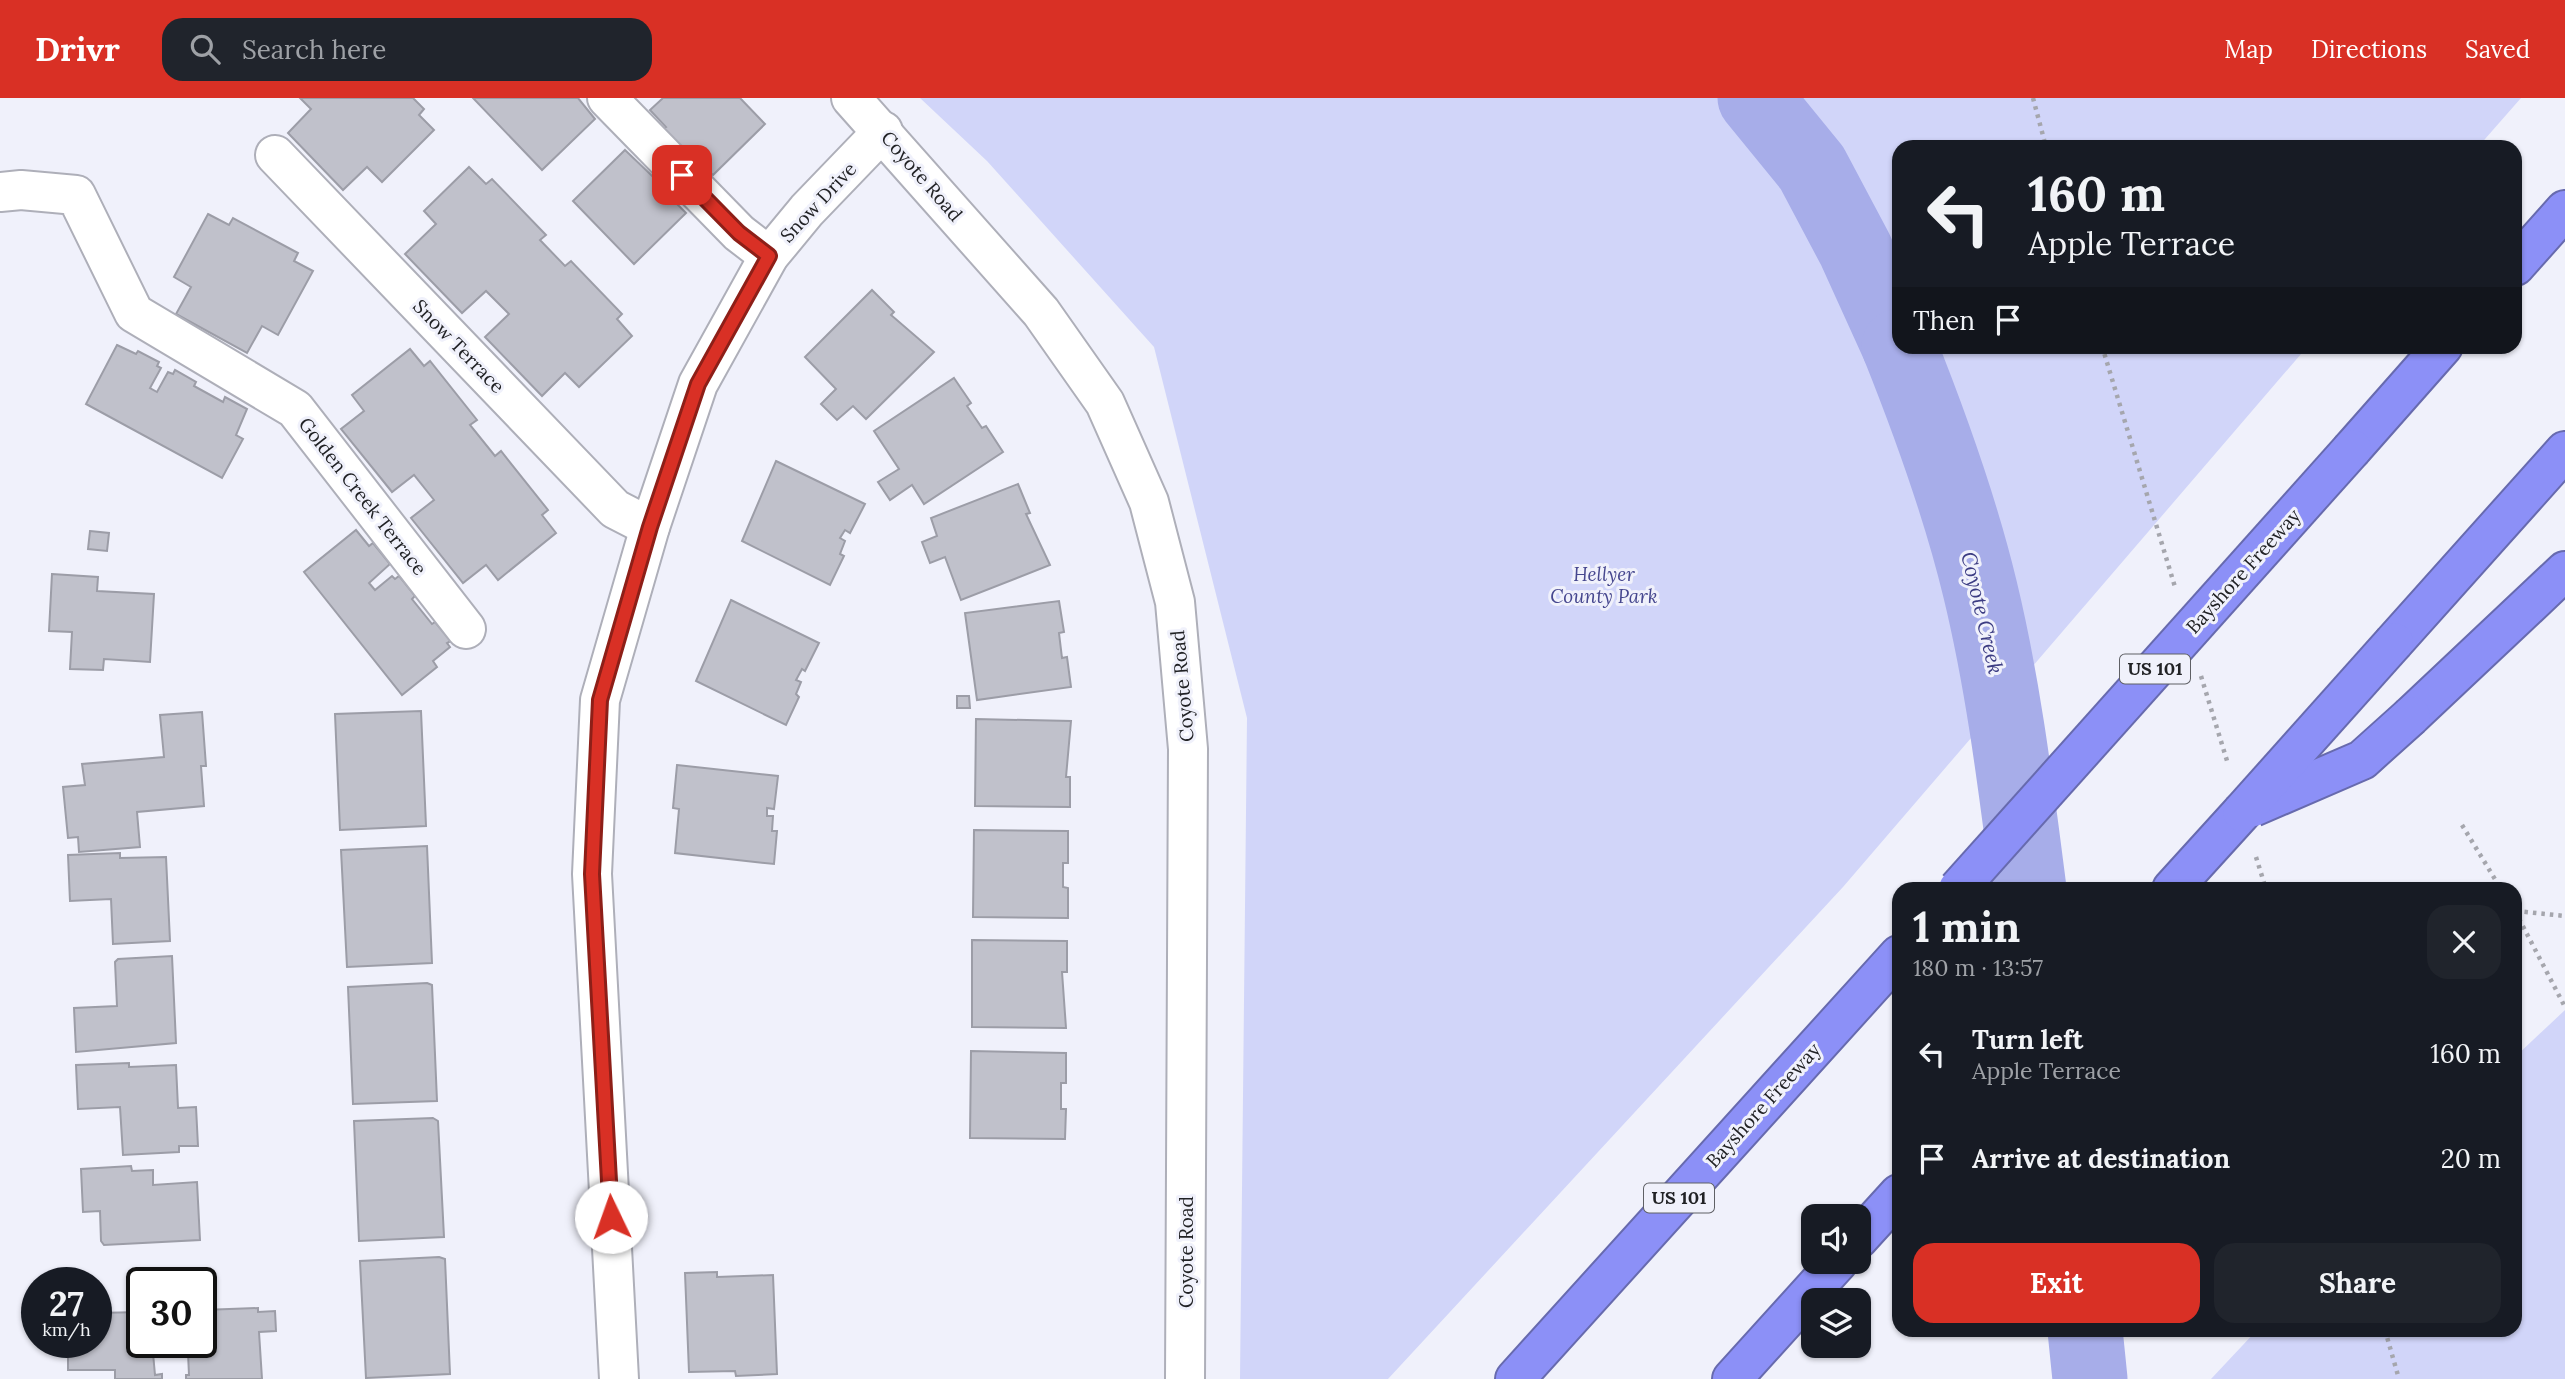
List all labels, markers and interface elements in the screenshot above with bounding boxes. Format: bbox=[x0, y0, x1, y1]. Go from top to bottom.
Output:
search box bbox=[162, 18, 652, 81]
text: Drivr bbox=[35, 28, 120, 70]
icon: search bbox=[186, 30, 224, 68]
text: Search here bbox=[242, 33, 386, 66]
text: Map bbox=[2224, 34, 2273, 65]
text: Directions bbox=[2311, 34, 2427, 65]
text: Saved bbox=[2465, 34, 2530, 65]
street label: Coyote Road bbox=[876, 126, 968, 226]
pin bbox=[652, 145, 712, 205]
icon: arrive bbox=[663, 156, 701, 194]
street label: Snow Drive bbox=[775, 157, 861, 247]
text: 160 m bbox=[2028, 162, 2165, 224]
icon: left bbox=[1913, 168, 2004, 259]
text: Apple Terrace bbox=[2028, 223, 2235, 264]
street label: Snow Terrace bbox=[408, 294, 510, 398]
icon: arrive bbox=[1989, 301, 2027, 339]
text: Then bbox=[1913, 304, 1975, 337]
street label: Golden Creek Terrace bbox=[294, 412, 432, 580]
street label: Bayshore Freeway bbox=[2181, 504, 2305, 638]
water label: Coyote Creek bbox=[1955, 549, 2010, 677]
park label: Hellyer County Park bbox=[1550, 562, 1658, 608]
street label: Coyote Road bbox=[1165, 629, 1199, 743]
road number: US 101 bbox=[2120, 654, 2190, 684]
text: 1 min bbox=[1913, 900, 2020, 954]
button: close bbox=[2427, 905, 2501, 979]
text: 180 m · 13:57 bbox=[1913, 953, 2043, 982]
text: Turn left bbox=[1972, 1023, 2083, 1056]
icon: left bbox=[1913, 1035, 1951, 1073]
text: 160 m bbox=[2430, 1037, 2501, 1070]
street label: Bayshore Freeway bbox=[1701, 1038, 1825, 1172]
text: Apple Terrace bbox=[1972, 1056, 2121, 1085]
icon: arrive bbox=[1913, 1140, 1951, 1178]
text: Arrive at destination bbox=[1972, 1142, 2230, 1175]
text: 20 m bbox=[2441, 1142, 2501, 1175]
position arrow bbox=[574, 1180, 648, 1254]
road number: US 101 bbox=[1644, 1184, 1714, 1212]
street label: Coyote Road bbox=[1174, 1196, 1198, 1308]
map controls bbox=[1801, 1204, 1871, 1358]
button: sound bbox=[1801, 1204, 1871, 1274]
button: Exit bbox=[1913, 1243, 2200, 1323]
button: Share bbox=[2214, 1243, 2501, 1323]
speed limit sign: 30 bbox=[126, 1267, 217, 1358]
text: 27 bbox=[49, 1281, 84, 1326]
button: layers bbox=[1801, 1288, 1871, 1358]
text: km/h bbox=[42, 1318, 91, 1341]

